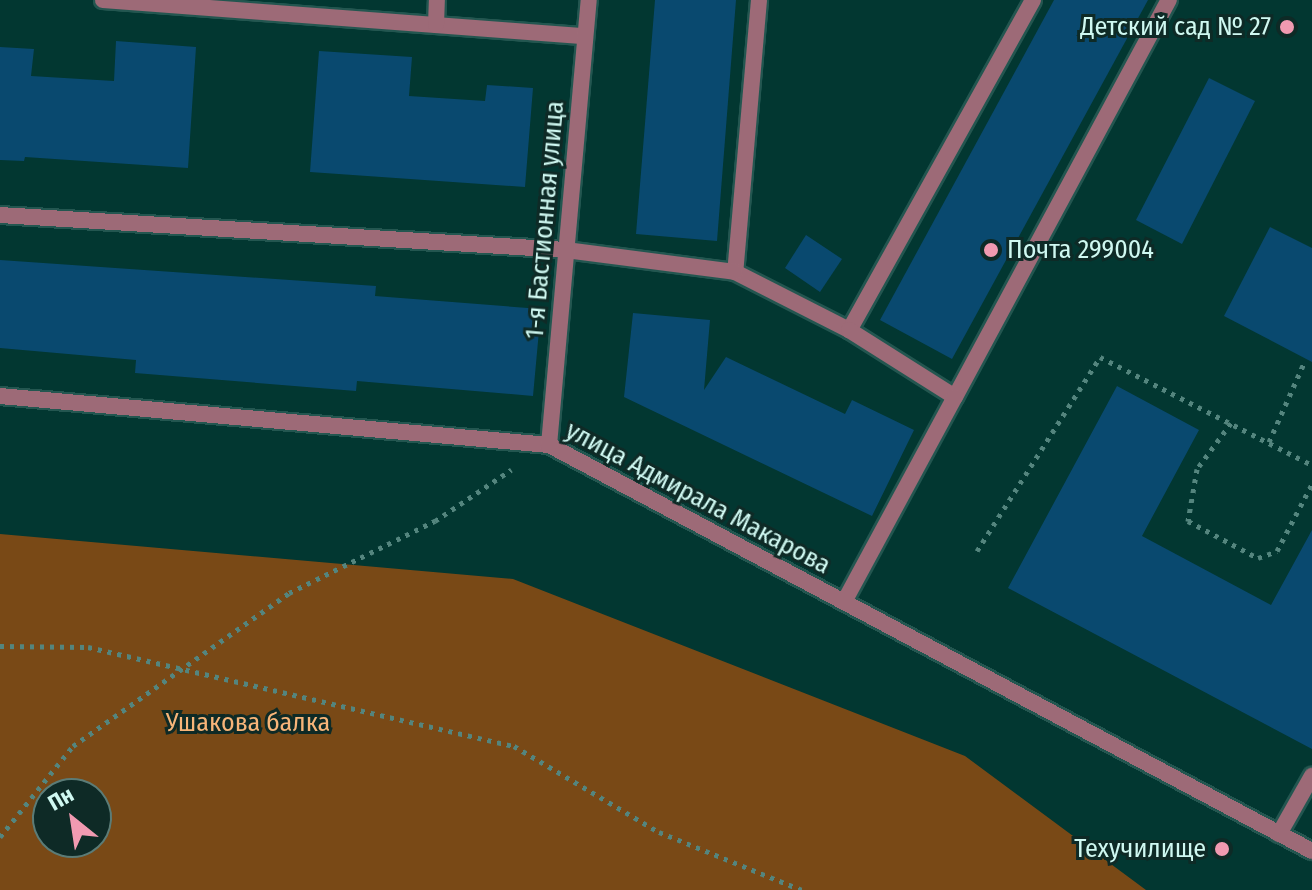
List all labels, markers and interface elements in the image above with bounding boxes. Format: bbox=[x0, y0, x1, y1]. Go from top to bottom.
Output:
place label: Детский сад № 27 bbox=[1080, 11, 1271, 43]
marker: Детский сад № 27 bbox=[1278, 18, 1296, 36]
street label: 1-я Бастионная улица bbox=[519, 100, 571, 340]
place label: Почта 299004 bbox=[1007, 234, 1154, 266]
marker: Почта 299004 bbox=[982, 241, 1000, 259]
street label: улица Адмирала Макарова bbox=[560, 415, 836, 581]
park label: Ушакова балка bbox=[166, 707, 330, 739]
north arrow bbox=[32, 778, 112, 858]
text: Пн bbox=[43, 781, 78, 816]
place label: Техучилище bbox=[1074, 833, 1206, 865]
marker: Техучилище bbox=[1213, 840, 1231, 858]

